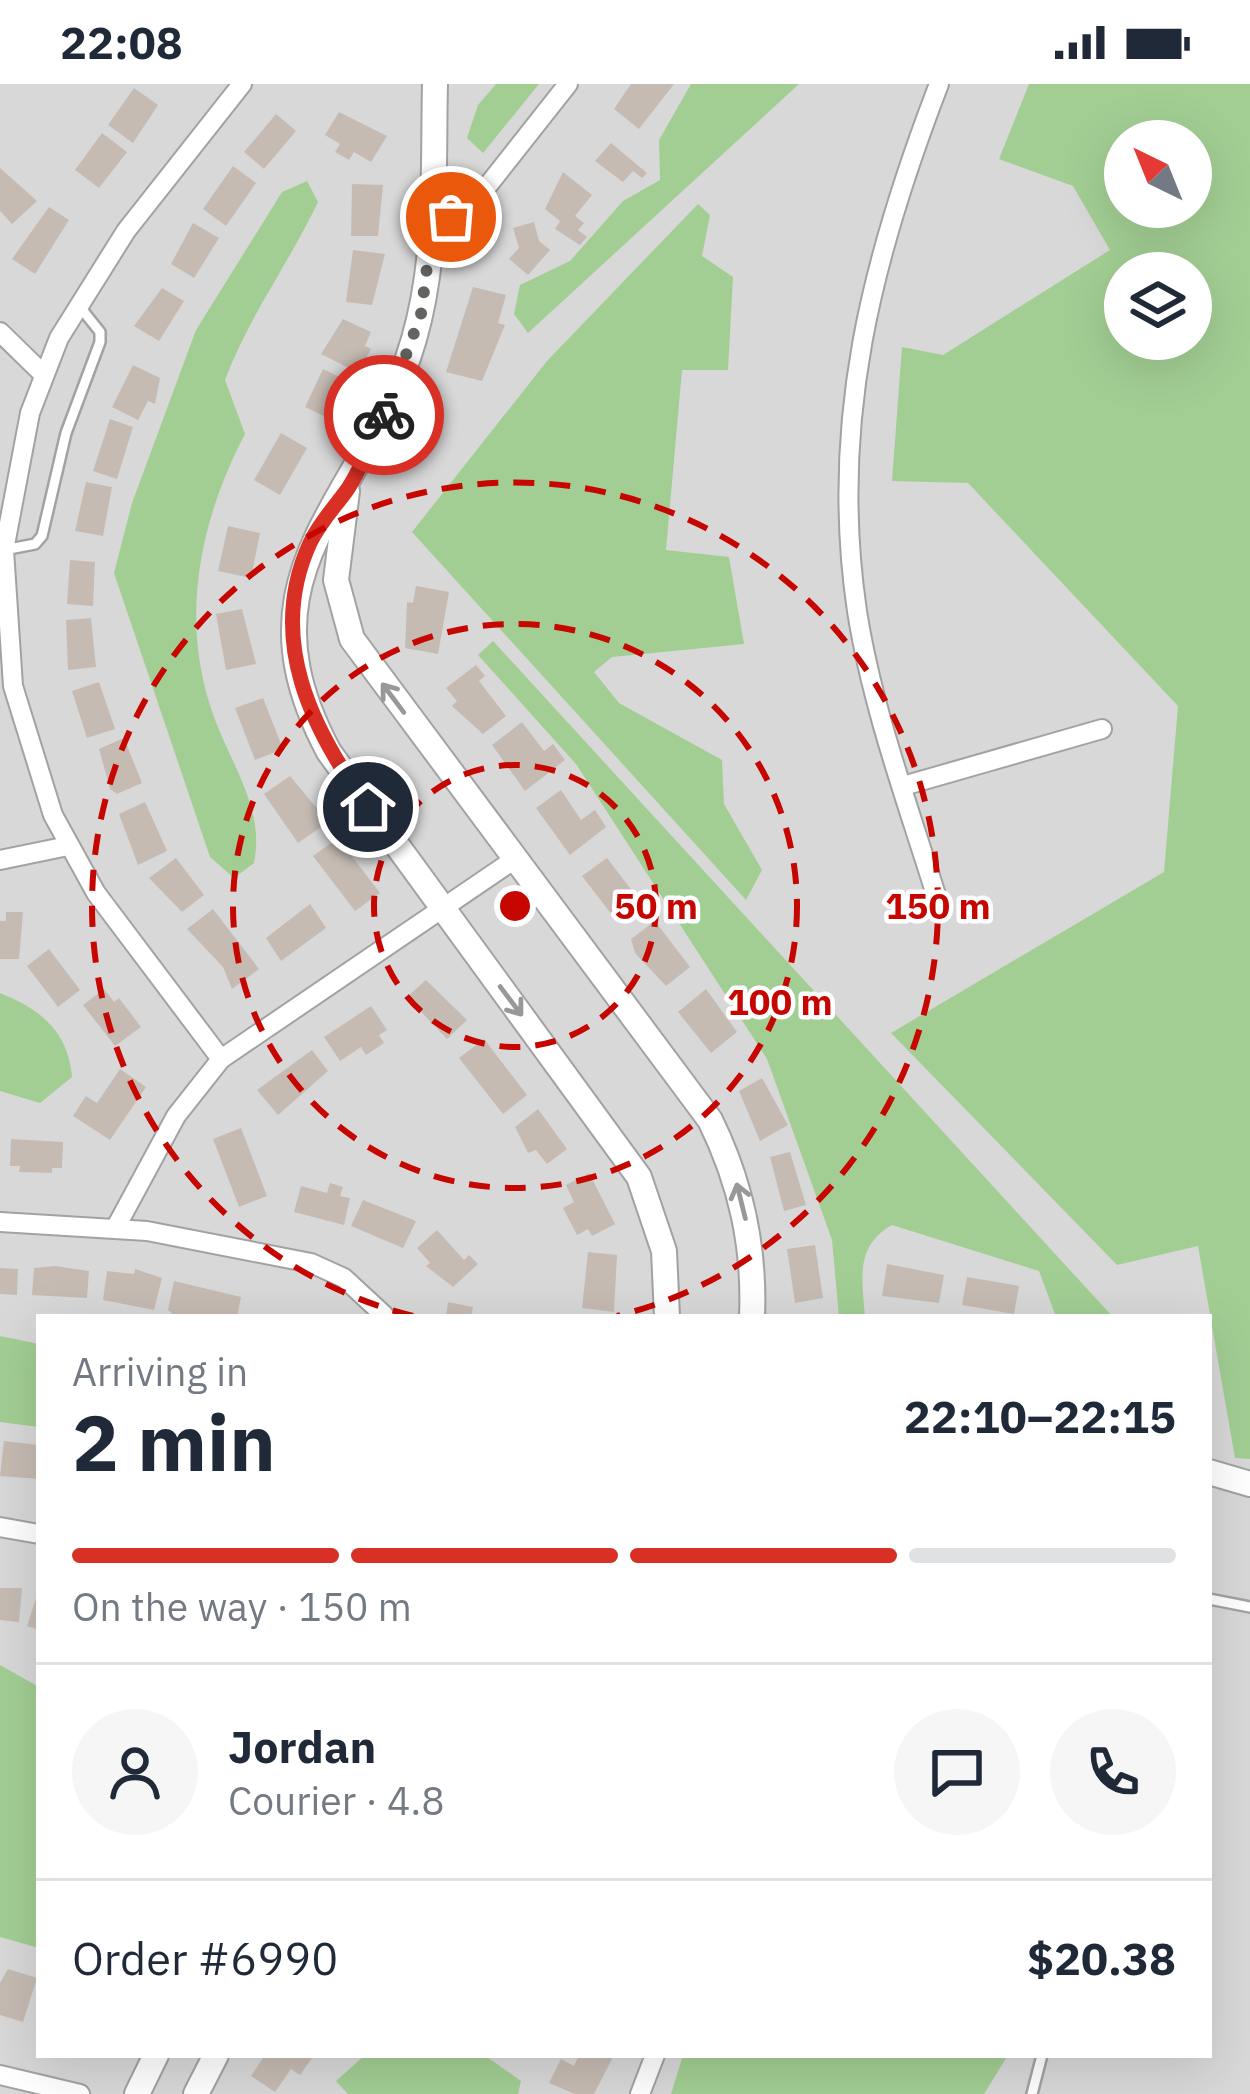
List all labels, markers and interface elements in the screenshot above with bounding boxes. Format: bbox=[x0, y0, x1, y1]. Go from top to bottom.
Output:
text: 22:08 bbox=[60, 13, 183, 71]
north arrow bbox=[1104, 120, 1212, 228]
map controls bbox=[1104, 120, 1212, 360]
pin bbox=[400, 166, 502, 268]
icon: bag bbox=[418, 184, 484, 250]
button: layers bbox=[1104, 252, 1212, 360]
courier bbox=[324, 355, 444, 475]
icon: bike bbox=[351, 382, 417, 448]
one-way arrow bbox=[380, 683, 407, 715]
pin bbox=[317, 756, 419, 858]
icon: home bbox=[335, 774, 401, 840]
text: 50 m bbox=[614, 882, 698, 929]
text: 150 m bbox=[885, 882, 991, 929]
centre of rings bbox=[494, 885, 536, 927]
text: 100 m bbox=[727, 978, 833, 1025]
one-way arrow bbox=[498, 984, 524, 1017]
one-way arrow bbox=[729, 1183, 751, 1221]
text: Arriving in bbox=[72, 1346, 248, 1397]
text: 22:10–22:15 bbox=[904, 1387, 1176, 1445]
text: 2 min bbox=[72, 1391, 276, 1492]
text: On the way · 150 m bbox=[72, 1581, 412, 1632]
button: person bbox=[72, 1709, 198, 1835]
button: chat bbox=[894, 1709, 1020, 1835]
button: phone bbox=[1050, 1709, 1176, 1835]
text: Jordan bbox=[228, 1717, 376, 1775]
text: Courier · 4.8 bbox=[228, 1775, 445, 1826]
text: Order #6990 bbox=[72, 1929, 338, 1987]
text: $20.38 bbox=[1027, 1929, 1176, 1987]

